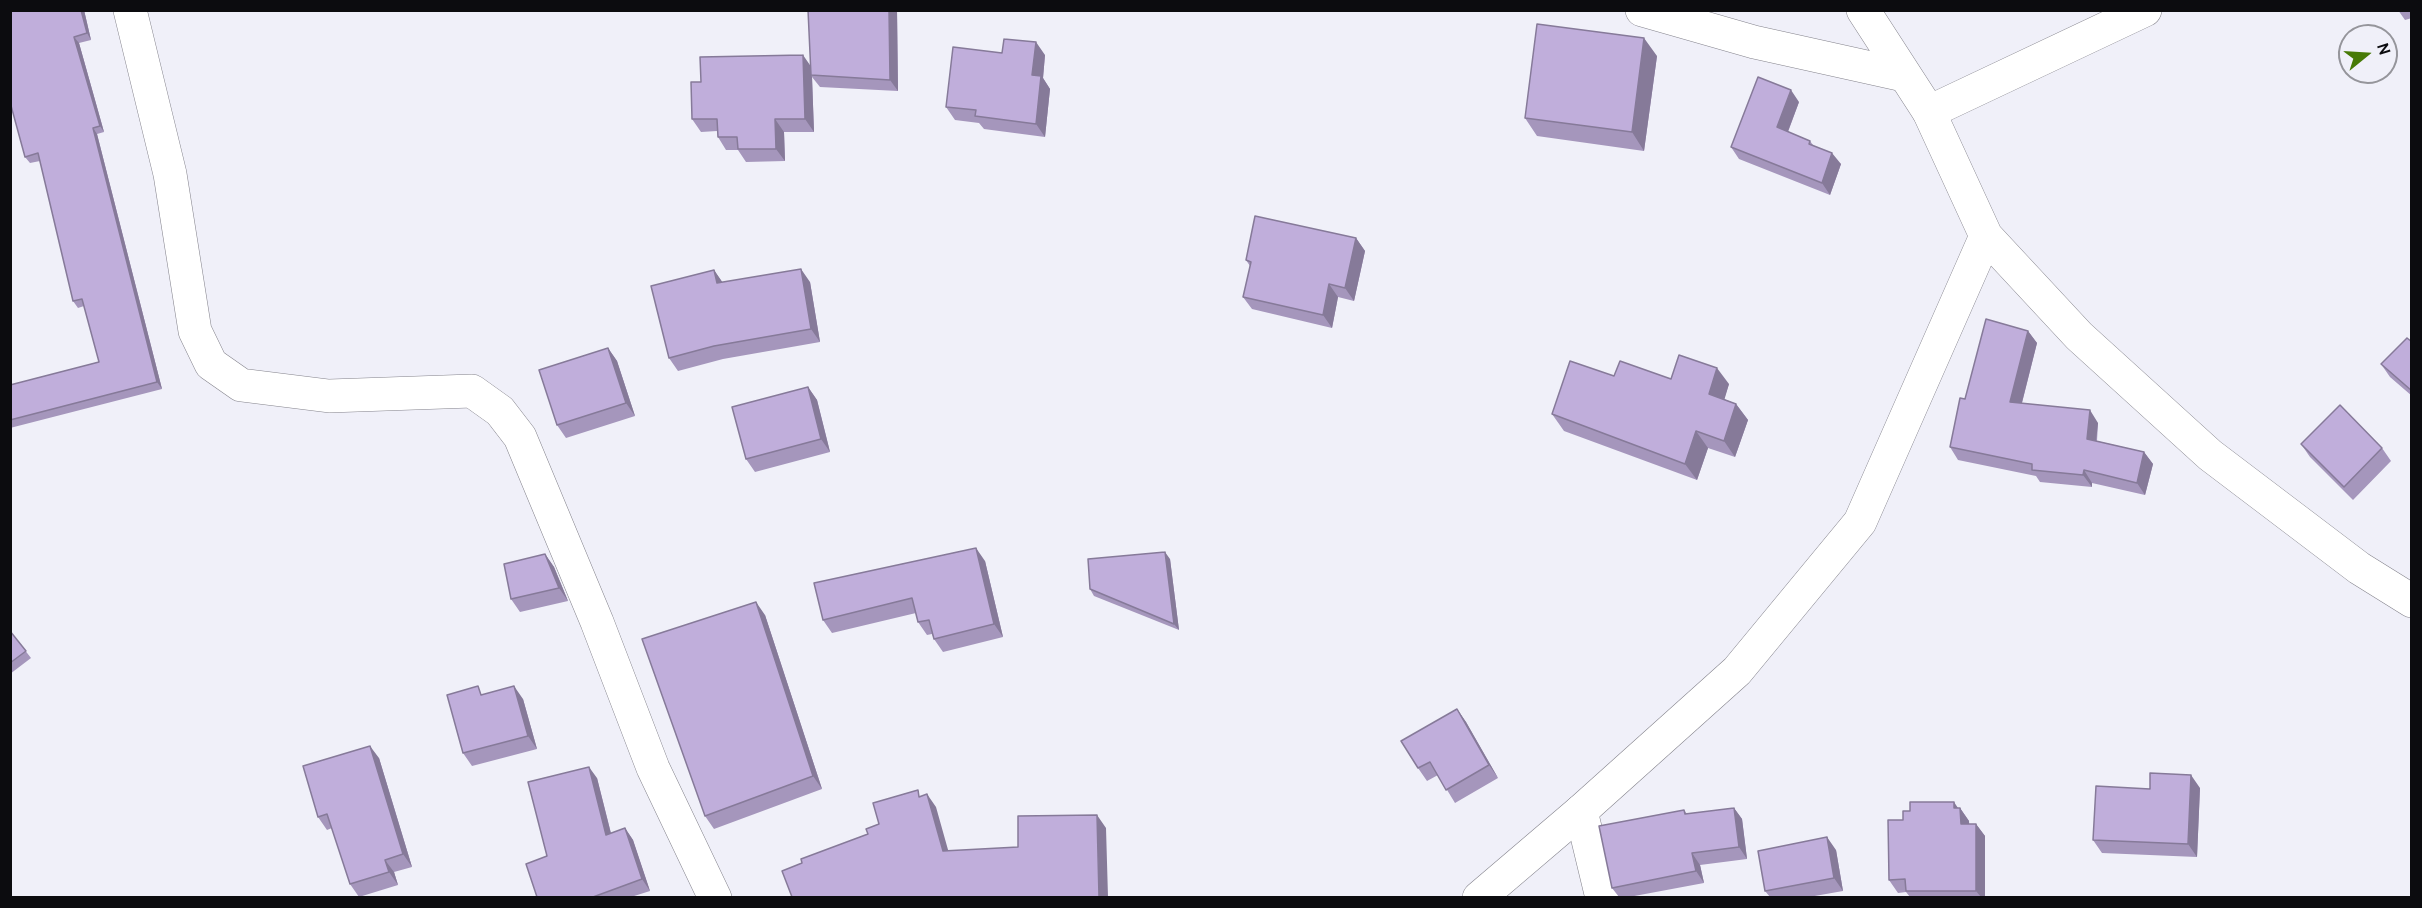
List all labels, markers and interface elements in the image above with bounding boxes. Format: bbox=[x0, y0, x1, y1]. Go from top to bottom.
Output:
north arrow bbox=[2338, 24, 2398, 84]
text: N bbox=[2373, 41, 2394, 57]

